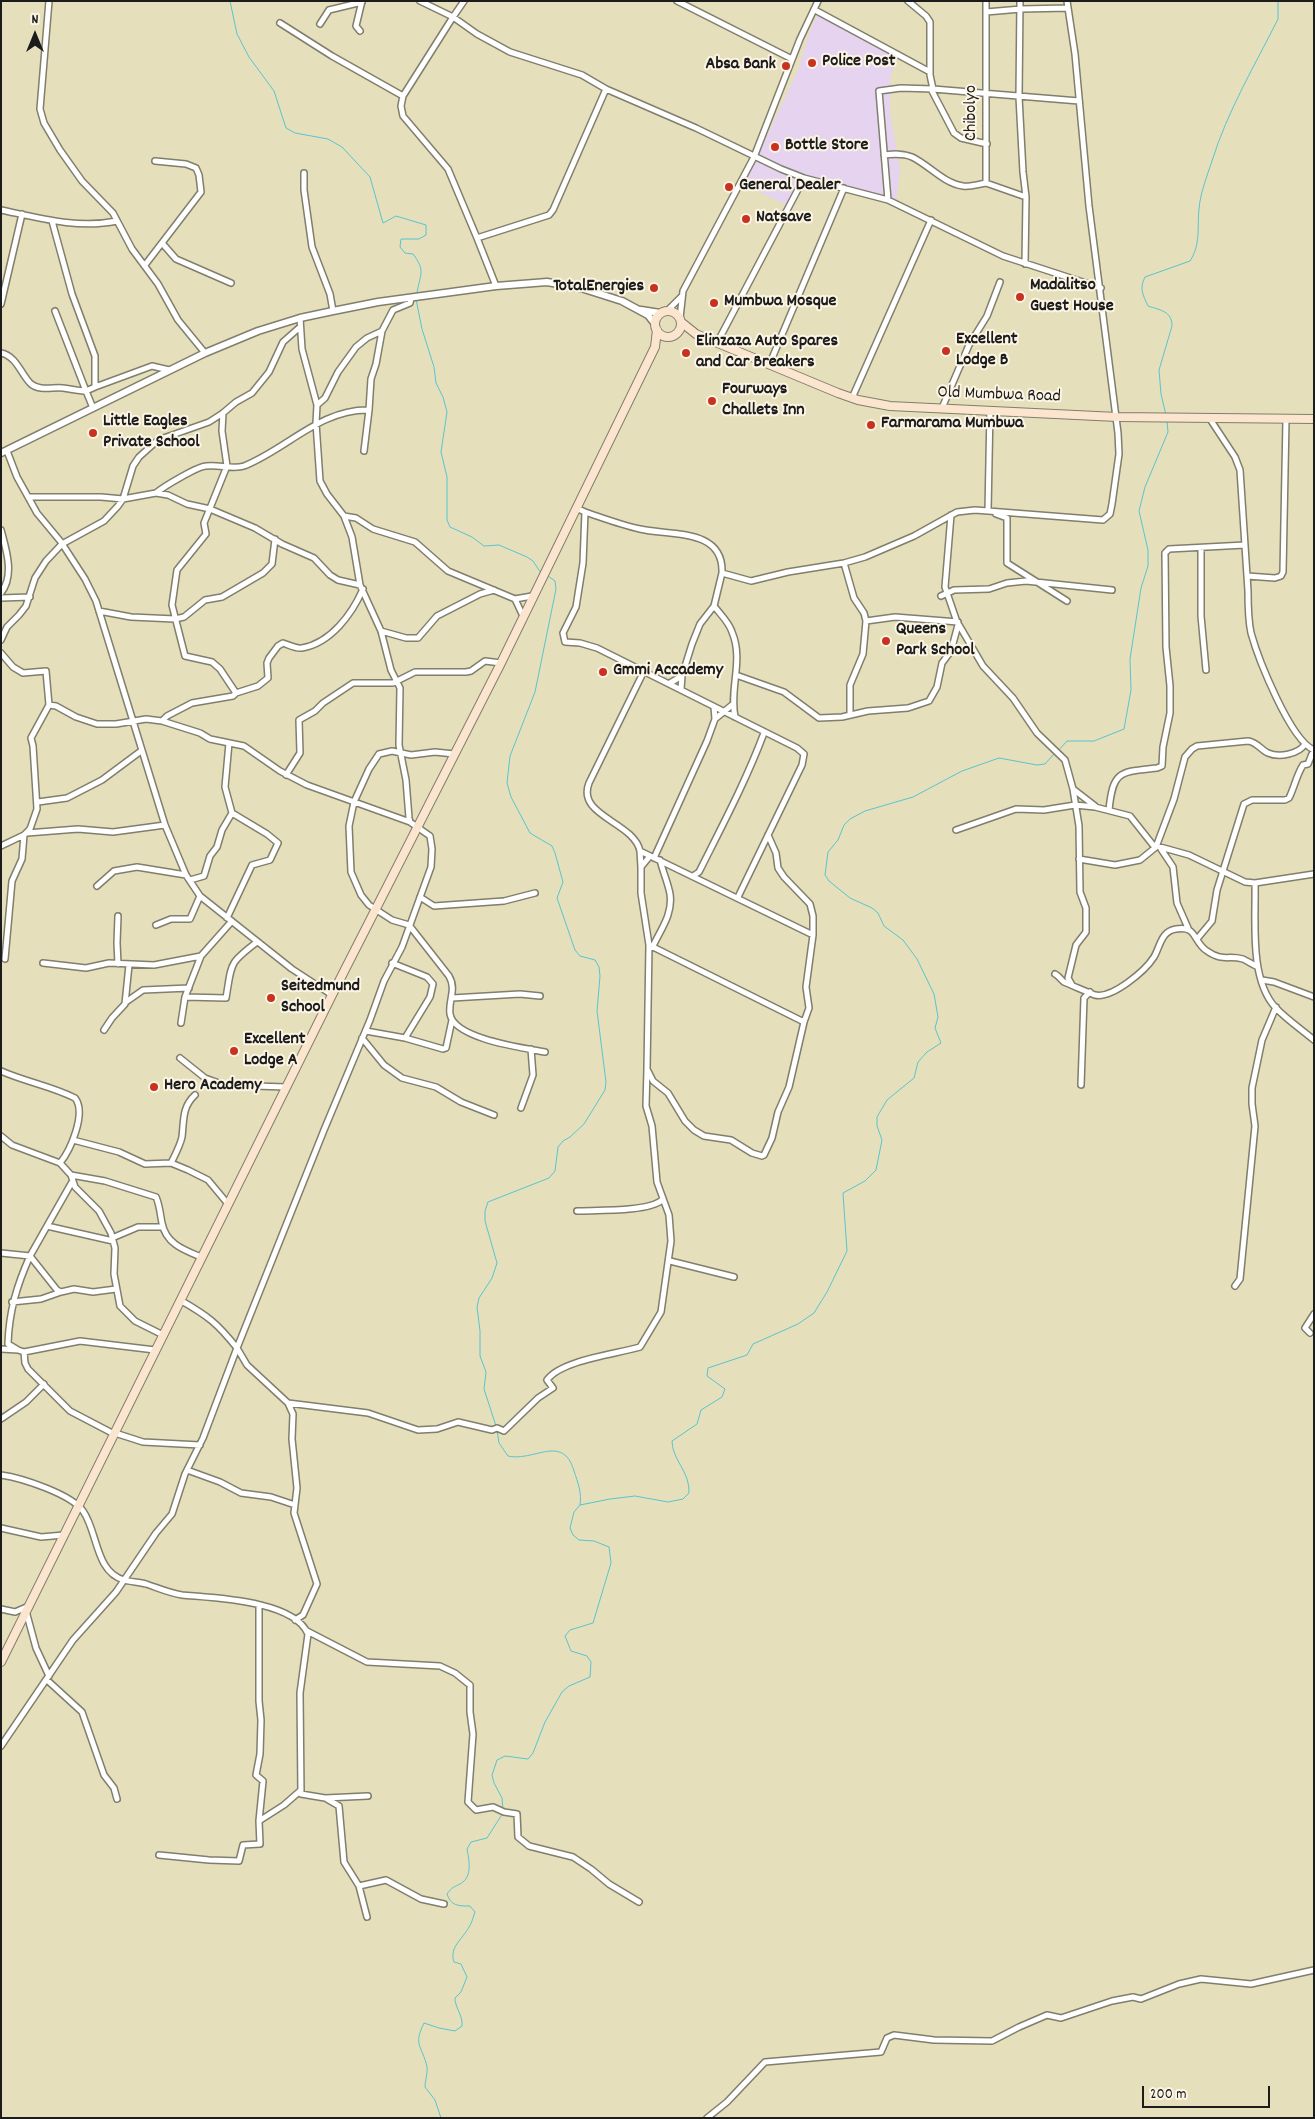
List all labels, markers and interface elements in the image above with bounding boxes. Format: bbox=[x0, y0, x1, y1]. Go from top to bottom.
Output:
north arrow bbox=[10, 10, 60, 60]
text: N bbox=[32, 10, 38, 30]
place label: Police Post bbox=[822, 52, 895, 74]
place label: Absa Bank bbox=[706, 55, 776, 77]
marker: Police Post bbox=[806, 57, 818, 69]
marker: Absa Bank bbox=[780, 60, 792, 72]
street label: Chibolyo bbox=[962, 85, 984, 141]
place label: Bottle Store bbox=[785, 136, 868, 158]
marker: Bottle Store bbox=[769, 141, 781, 153]
place label: General Dealer bbox=[739, 176, 840, 198]
marker: General Dealer bbox=[723, 181, 735, 193]
place label: Natsave bbox=[756, 208, 811, 230]
marker: Natsave bbox=[740, 213, 752, 225]
place label: Madalitso Guest House bbox=[1030, 276, 1114, 318]
place label: TotalEnergies bbox=[553, 277, 644, 299]
marker: TotalEnergies bbox=[648, 282, 660, 294]
marker: Madalitso Guest House bbox=[1014, 291, 1026, 303]
place label: Mumbwa Mosque bbox=[724, 292, 836, 314]
marker: Mumbwa Mosque bbox=[708, 297, 720, 309]
place label: Excellent Lodge B bbox=[956, 330, 1017, 372]
place label: Elinzaza Auto Spares and Car Breakers bbox=[696, 332, 838, 374]
marker: Excellent Lodge B bbox=[940, 345, 952, 357]
marker: Elinzaza Auto Spares and Car Breakers bbox=[680, 347, 692, 359]
place label: Fourways Challets Inn bbox=[722, 380, 805, 422]
street label: Old Mumbwa Road bbox=[937, 383, 1061, 409]
marker: Fourways Challets Inn bbox=[706, 395, 718, 407]
place label: Little Eagles Private School bbox=[103, 412, 199, 454]
place label: Farmarama Mumbwa bbox=[881, 414, 1024, 436]
marker: Farmarama Mumbwa bbox=[865, 419, 877, 431]
marker: Little Eagles Private School bbox=[87, 427, 99, 439]
place label: Queens Park School bbox=[896, 620, 975, 662]
marker: Queens Park School bbox=[880, 635, 892, 647]
place label: Gmmi Accademy bbox=[613, 661, 723, 683]
marker: Gmmi Accademy bbox=[597, 666, 609, 678]
place label: Seitedmund School bbox=[281, 977, 360, 1020]
marker: Seitedmund School bbox=[265, 992, 277, 1004]
place label: Excellent Lodge A bbox=[244, 1030, 305, 1072]
marker: Excellent Lodge A bbox=[228, 1045, 240, 1057]
place label: Hero Academy bbox=[164, 1076, 261, 1098]
marker: Hero Academy bbox=[148, 1081, 160, 1093]
scale bar bbox=[1145, 2076, 1272, 2108]
text: 200 m bbox=[1150, 2084, 1187, 2106]

